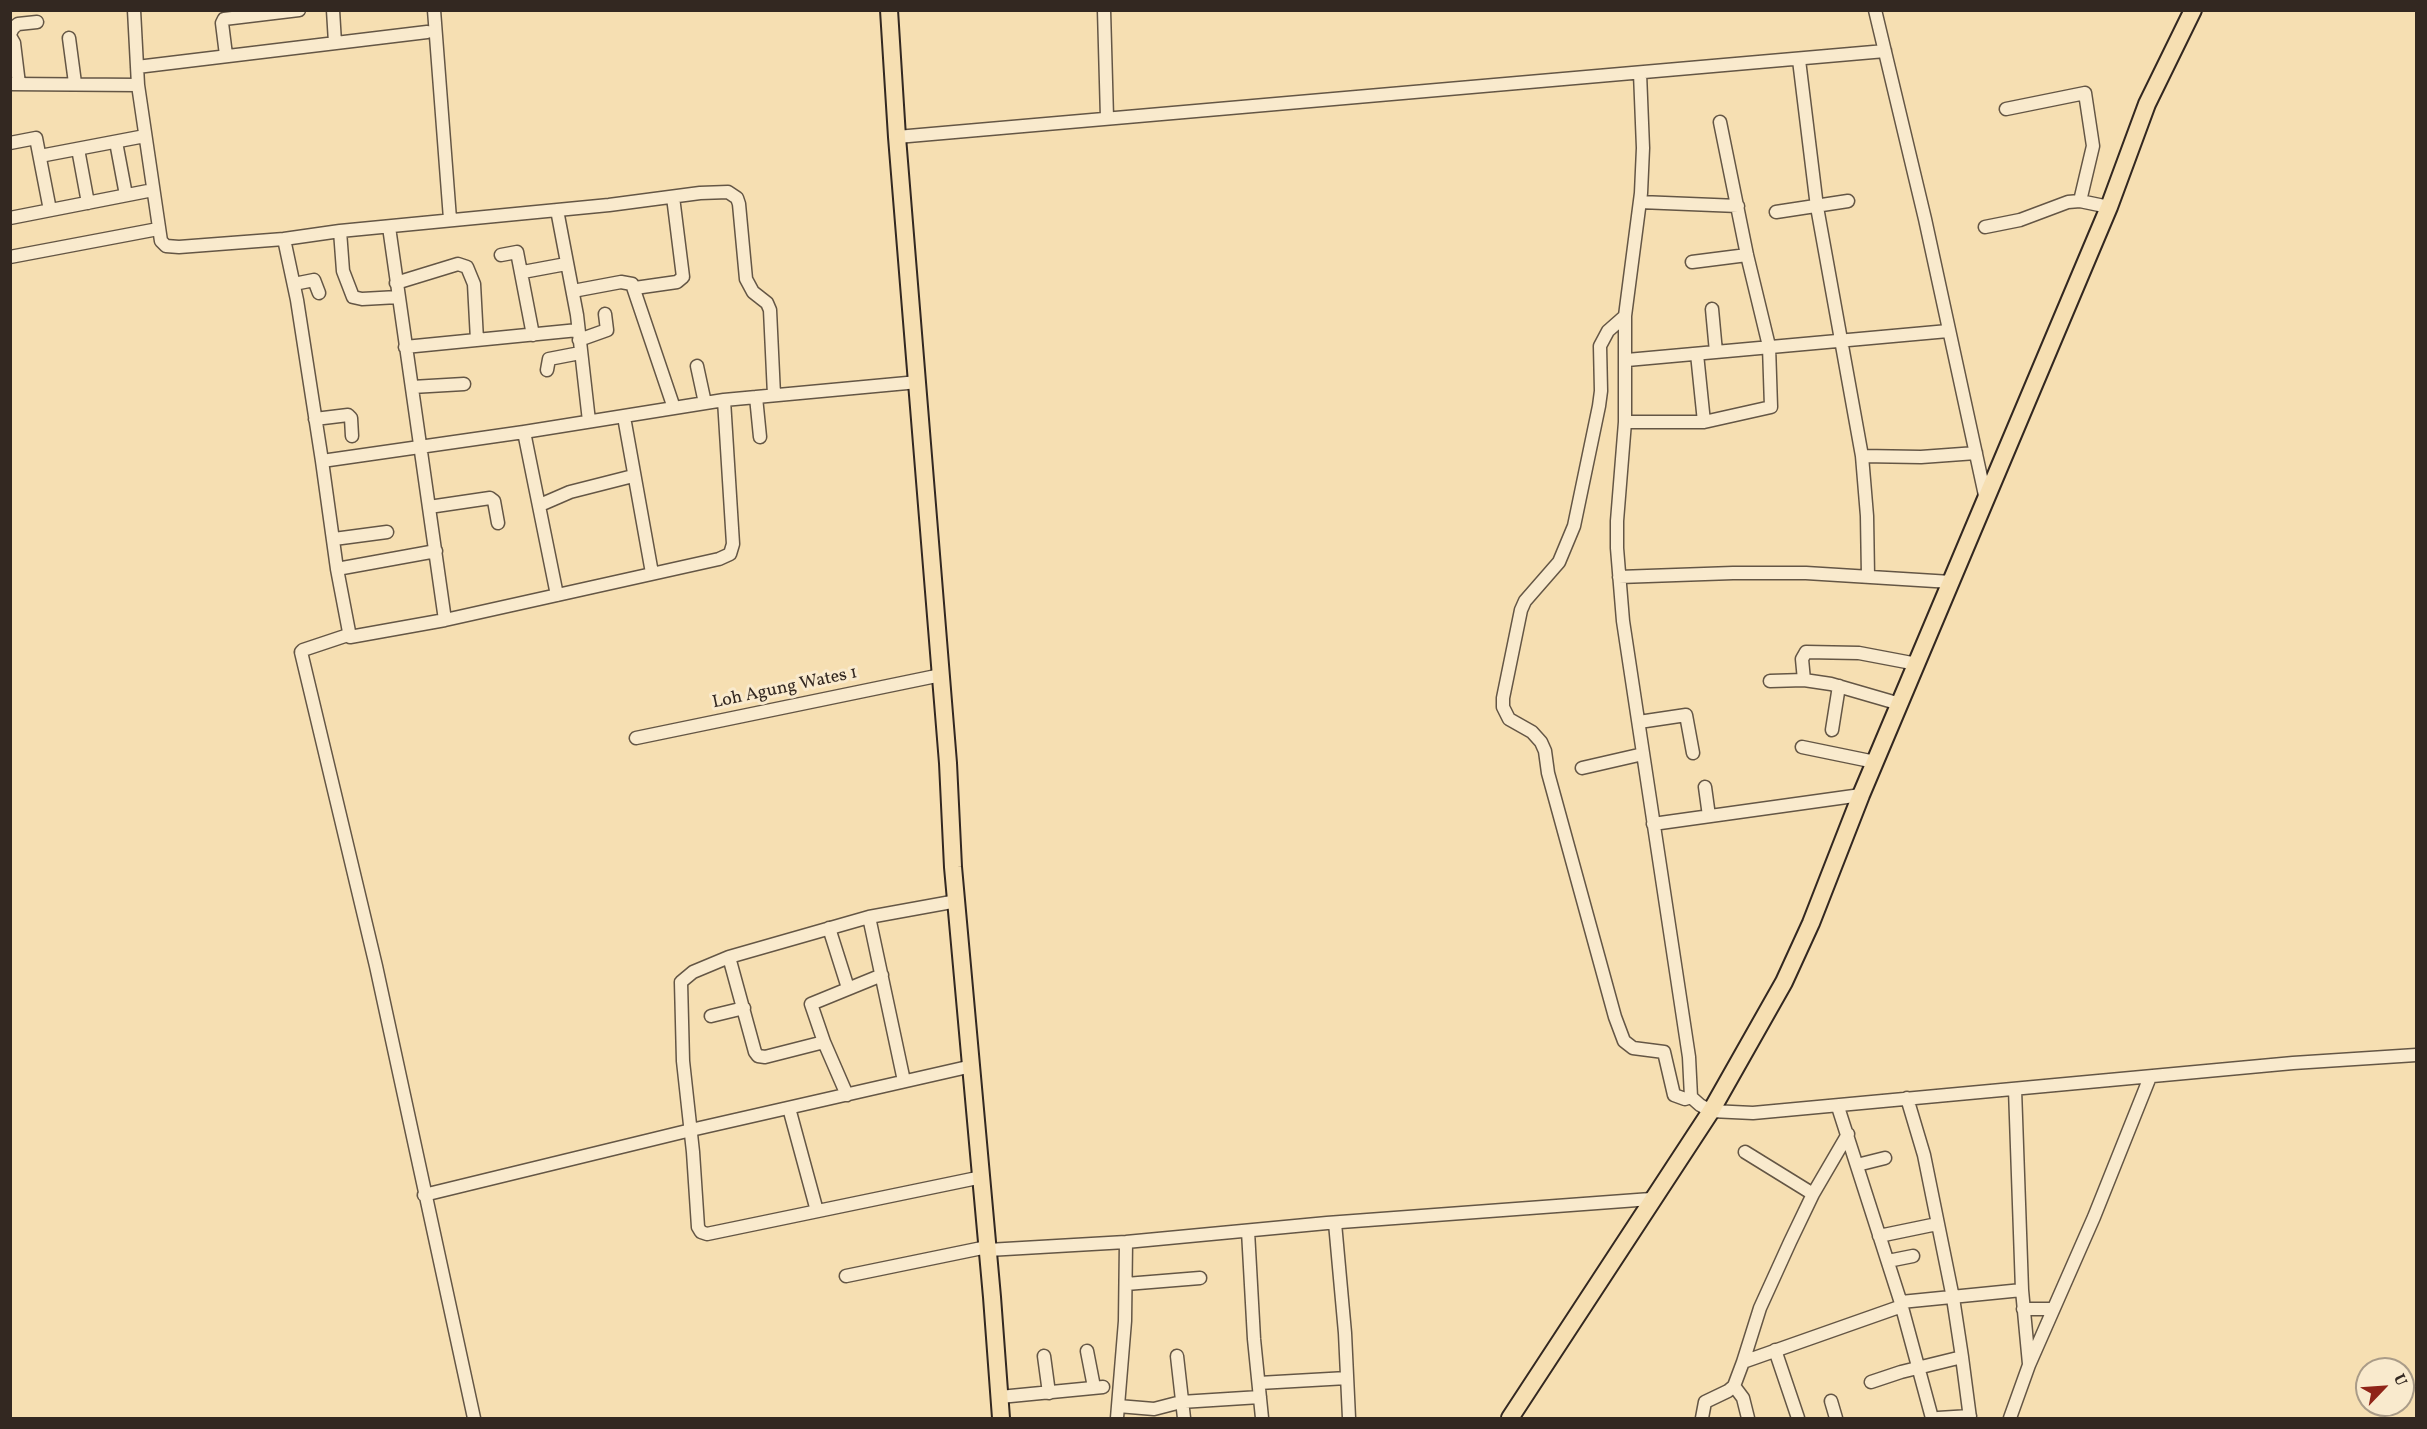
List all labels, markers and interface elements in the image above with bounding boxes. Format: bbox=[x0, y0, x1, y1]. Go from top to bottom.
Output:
street label: Loh Agung Wates 1 bbox=[710, 663, 860, 715]
north arrow bbox=[2355, 1357, 2415, 1417]
text: U bbox=[2387, 1371, 2412, 1390]

